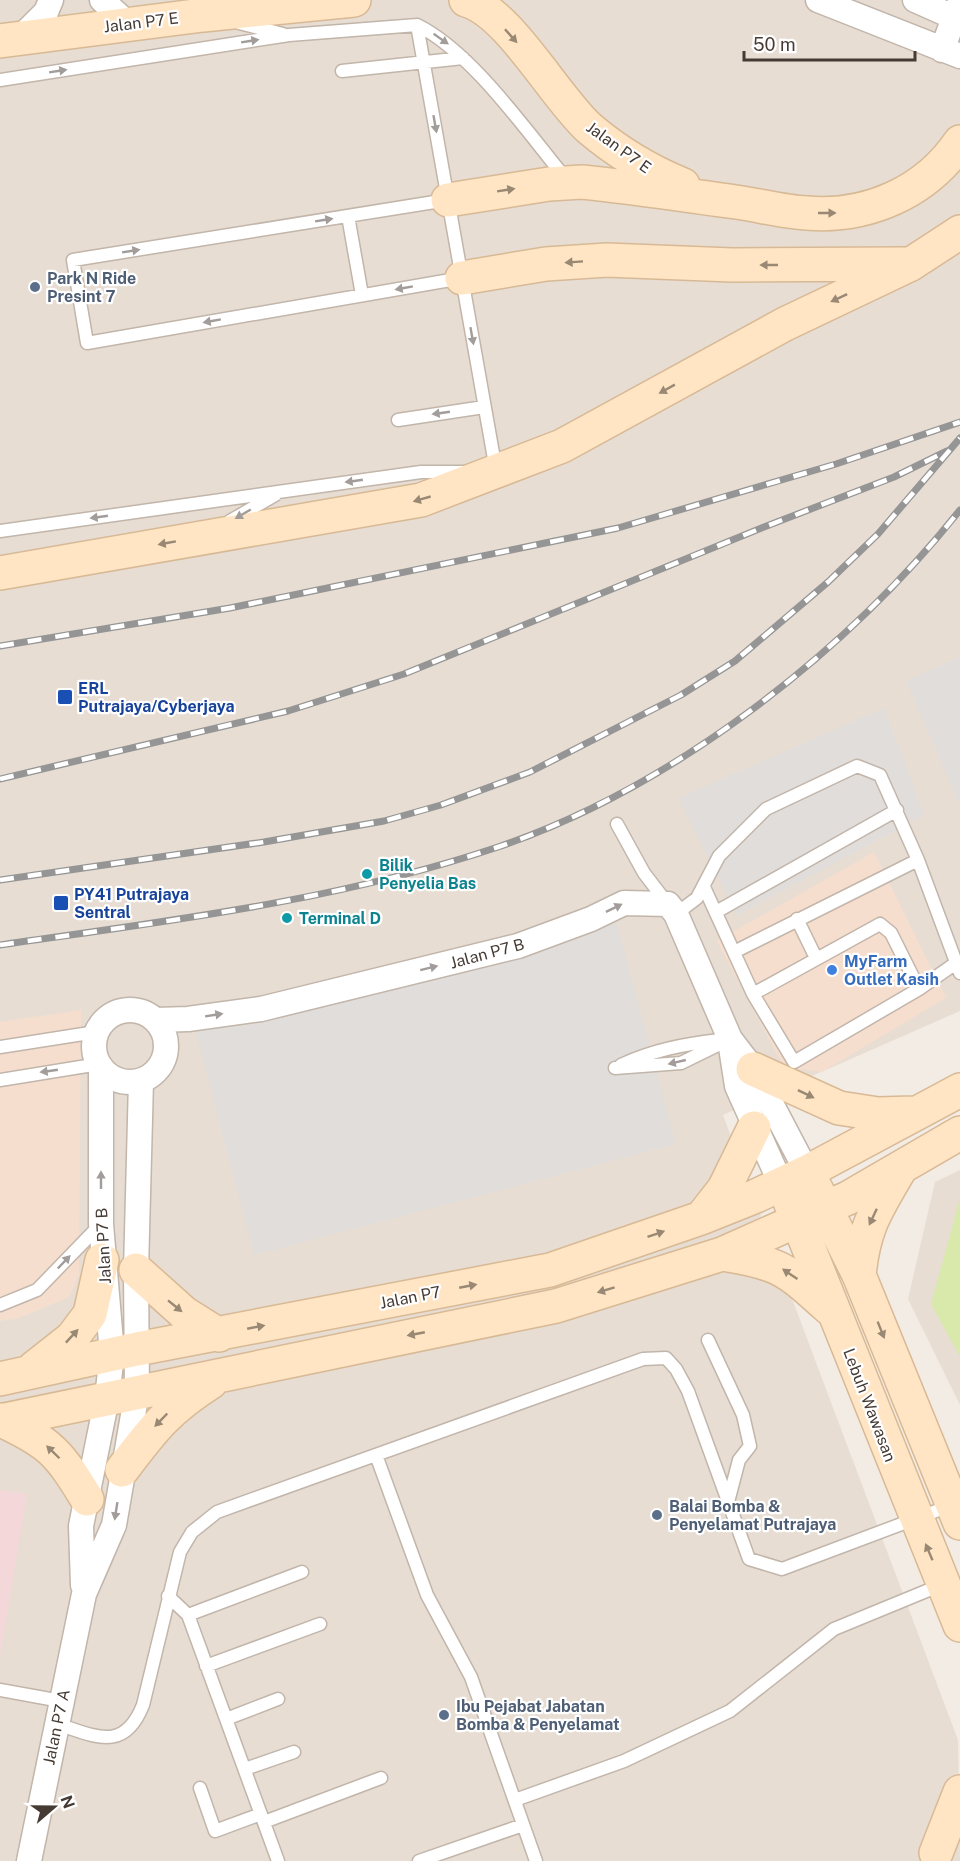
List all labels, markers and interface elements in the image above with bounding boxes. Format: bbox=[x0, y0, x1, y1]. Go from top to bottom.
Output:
street label: Jalan P7 E bbox=[102, 8, 180, 37]
scale bar bbox=[744, 24, 915, 62]
one-way arrow bbox=[504, 28, 518, 42]
one-way arrow bbox=[433, 33, 449, 44]
text: 50 m bbox=[753, 34, 796, 55]
one-way arrow bbox=[241, 36, 260, 45]
one-way arrow bbox=[48, 66, 67, 75]
one-way arrow bbox=[431, 115, 440, 134]
street label: Jalan P7 E bbox=[583, 118, 655, 177]
one-way arrow bbox=[496, 186, 515, 195]
one-way arrow bbox=[818, 208, 837, 218]
one-way arrow bbox=[314, 215, 333, 224]
one-way arrow bbox=[122, 246, 141, 255]
one-way arrow bbox=[565, 257, 584, 267]
one-way arrow bbox=[759, 260, 778, 270]
place label: Park N Ride Presint 7 bbox=[47, 269, 136, 306]
marker: Park N Ride Presint 7 bbox=[28, 280, 42, 294]
one-way arrow bbox=[394, 284, 413, 293]
one-way arrow bbox=[831, 293, 848, 302]
one-way arrow bbox=[202, 317, 221, 326]
one-way arrow bbox=[467, 326, 476, 345]
one-way arrow bbox=[658, 384, 675, 394]
one-way arrow bbox=[431, 409, 450, 418]
one-way arrow bbox=[345, 477, 364, 486]
one-way arrow bbox=[412, 495, 430, 504]
one-way arrow bbox=[234, 509, 251, 519]
one-way arrow bbox=[89, 513, 108, 522]
one-way arrow bbox=[158, 539, 177, 548]
place label: ERL Putrajaya/Cyberjaya bbox=[78, 679, 235, 716]
marker: ERL Putrajaya/Cyberjaya bbox=[56, 688, 74, 706]
place label: Bilik Penyelia Bas bbox=[379, 856, 476, 893]
marker: Bilik Penyelia Bas bbox=[360, 867, 374, 881]
place label: PY41 Putrajaya Sentral bbox=[74, 885, 189, 922]
marker: PY41 Putrajaya Sentral bbox=[52, 894, 70, 912]
one-way arrow bbox=[606, 903, 623, 913]
place label: Terminal D bbox=[299, 909, 381, 928]
marker: Terminal D bbox=[280, 911, 294, 925]
street label: Jalan P7 B bbox=[448, 934, 526, 973]
place label: MyFarm Outlet Kasih bbox=[844, 952, 939, 989]
one-way arrow bbox=[420, 962, 438, 972]
marker: MyFarm Outlet Kasih bbox=[825, 963, 839, 977]
one-way arrow bbox=[205, 1011, 224, 1020]
one-way arrow bbox=[668, 1058, 686, 1068]
one-way arrow bbox=[40, 1067, 59, 1076]
one-way arrow bbox=[798, 1089, 815, 1098]
one-way arrow bbox=[96, 1171, 106, 1190]
street label: Jalan P7 B bbox=[92, 1207, 115, 1285]
one-way arrow bbox=[868, 1209, 877, 1226]
one-way arrow bbox=[647, 1228, 665, 1238]
one-way arrow bbox=[57, 1255, 71, 1269]
one-way arrow bbox=[781, 1269, 798, 1280]
one-way arrow bbox=[459, 1281, 478, 1290]
street label: Jalan P7 bbox=[378, 1282, 442, 1313]
one-way arrow bbox=[597, 1286, 615, 1295]
one-way arrow bbox=[167, 1299, 182, 1311]
one-way arrow bbox=[876, 1321, 886, 1339]
one-way arrow bbox=[247, 1322, 266, 1331]
one-way arrow bbox=[65, 1328, 79, 1343]
one-way arrow bbox=[406, 1330, 425, 1339]
street label: Lebuh Wawasan bbox=[839, 1346, 900, 1465]
one-way arrow bbox=[155, 1412, 169, 1426]
one-way arrow bbox=[47, 1445, 61, 1459]
place label: Balai Bomba & Penyelamat Putrajaya bbox=[669, 1497, 836, 1534]
one-way arrow bbox=[111, 1502, 120, 1521]
marker: Balai Bomba & Penyelamat Putrajaya bbox=[650, 1508, 664, 1522]
one-way arrow bbox=[924, 1543, 934, 1561]
street label: Jalan P7 A bbox=[39, 1688, 74, 1767]
place label: Ibu Pejabat Jabatan Bomba & Penyelamat bbox=[456, 1697, 620, 1734]
marker: Ibu Pejabat Jabatan Bomba & Penyelamat bbox=[437, 1708, 451, 1722]
north arrow bbox=[24, 1777, 84, 1837]
text: N bbox=[57, 1793, 79, 1811]

